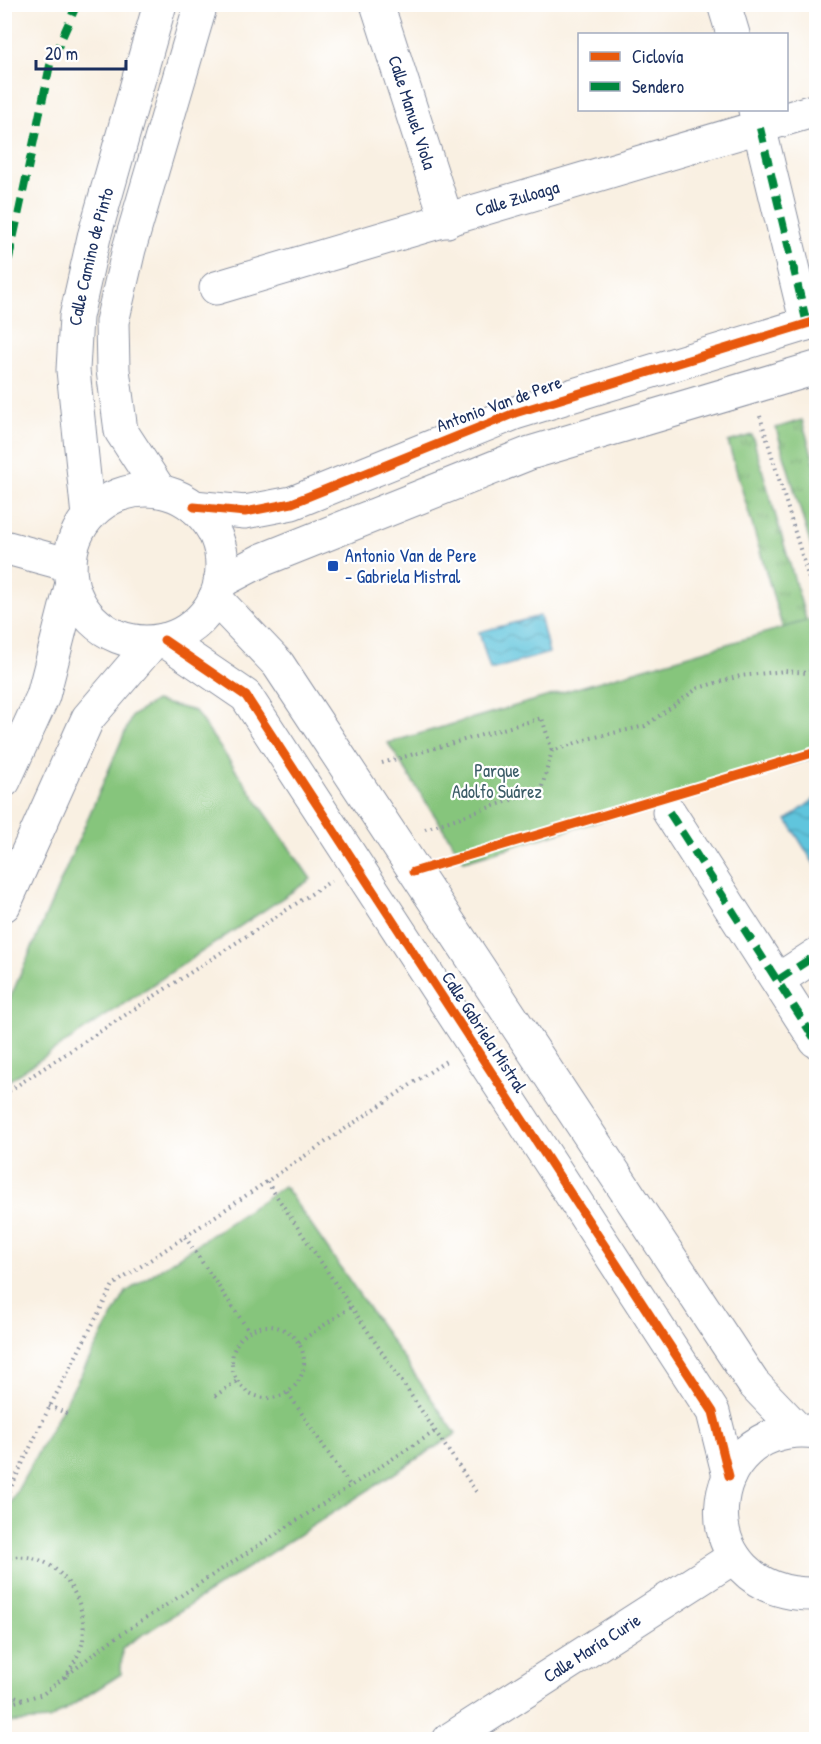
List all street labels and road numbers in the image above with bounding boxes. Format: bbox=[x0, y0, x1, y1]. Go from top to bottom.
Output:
street label: Calle Manuel Viola bbox=[382, 52, 443, 173]
street label: Calle Zuloaga bbox=[472, 174, 562, 223]
street label: Calle Camino de Pinto bbox=[63, 185, 119, 326]
street label: Antonio Van de Pere bbox=[433, 369, 565, 438]
street label: Calle Gabriela Mistral bbox=[436, 966, 533, 1097]
street label: Calle María Curie bbox=[538, 1607, 645, 1688]

